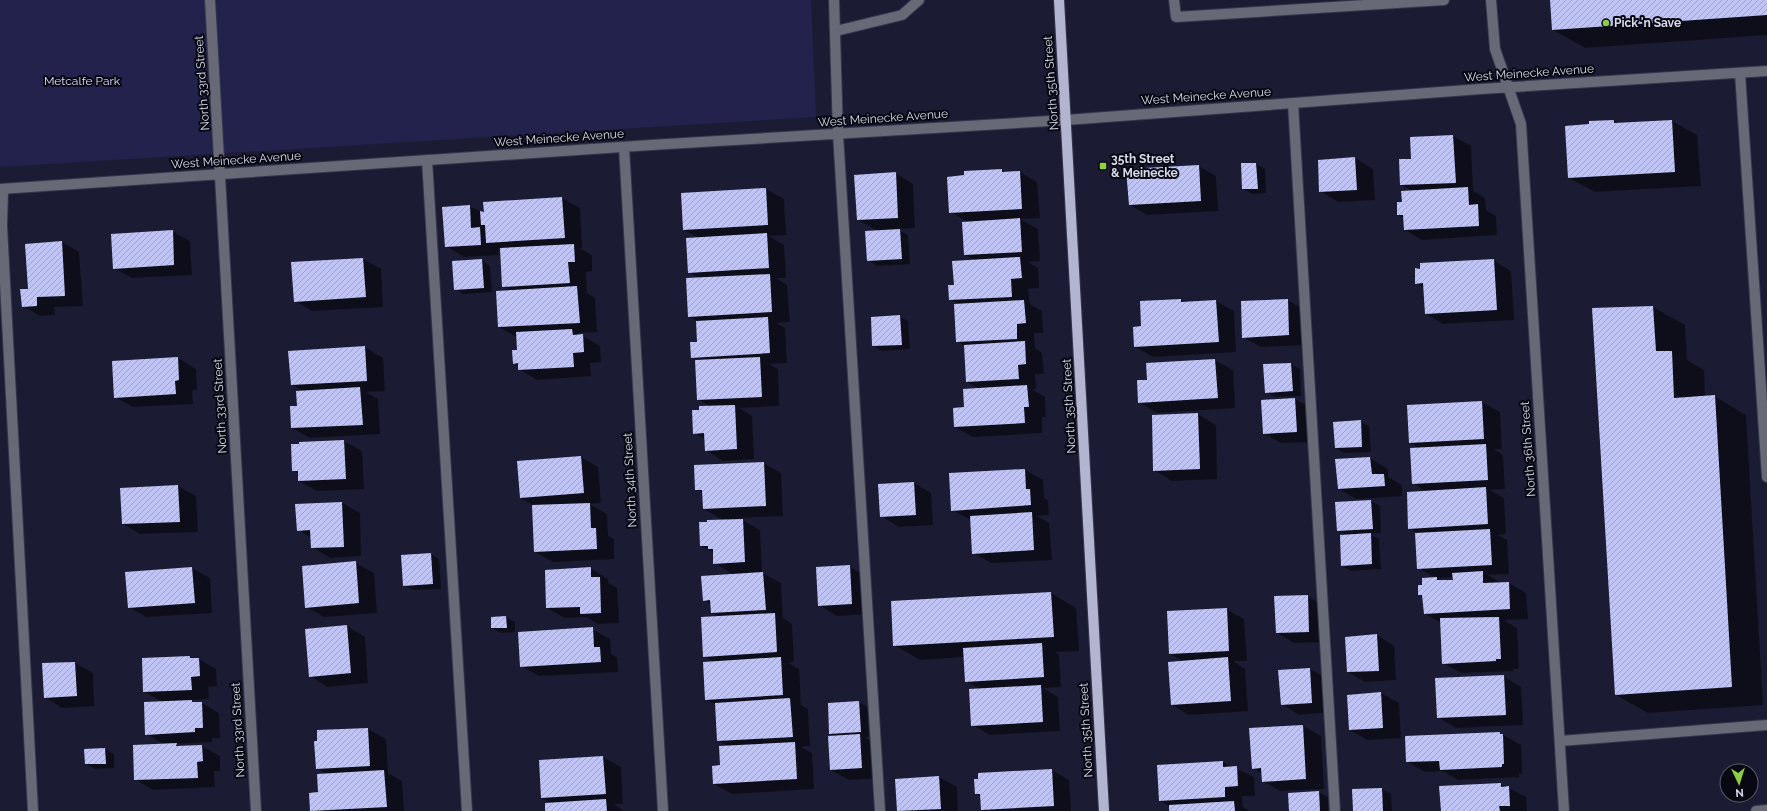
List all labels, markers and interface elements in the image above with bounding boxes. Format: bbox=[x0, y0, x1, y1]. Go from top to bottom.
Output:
place label: Pick 'n Save bbox=[1614, 16, 1681, 30]
marker: Pick 'n Save bbox=[1601, 18, 1611, 28]
street label: North 33rd Street bbox=[192, 35, 212, 131]
street label: North 35th Street bbox=[1041, 35, 1061, 131]
street label: West Meinecke Avenue bbox=[1464, 61, 1594, 85]
park label: Metcalfe Park bbox=[44, 74, 121, 88]
street label: West Meinecke Avenue bbox=[1141, 84, 1271, 108]
street label: West Meinecke Avenue bbox=[818, 106, 948, 130]
street label: West Meinecke Avenue bbox=[494, 126, 624, 150]
street label: West Meinecke Avenue bbox=[171, 148, 301, 172]
place label: 35th Street & Meinecke bbox=[1111, 152, 1178, 180]
marker: 35th Street & Meinecke bbox=[1098, 161, 1108, 171]
street label: North 33rd Street bbox=[211, 358, 229, 454]
street label: North 35th Street bbox=[1060, 358, 1078, 454]
street label: North 36th Street bbox=[1518, 401, 1538, 497]
street label: North 34th Street bbox=[621, 432, 639, 528]
street label: North 33rd Street bbox=[229, 682, 247, 778]
street label: North 35th Street bbox=[1077, 682, 1095, 778]
north arrow bbox=[1719, 763, 1759, 803]
text: N bbox=[1735, 786, 1744, 799]

